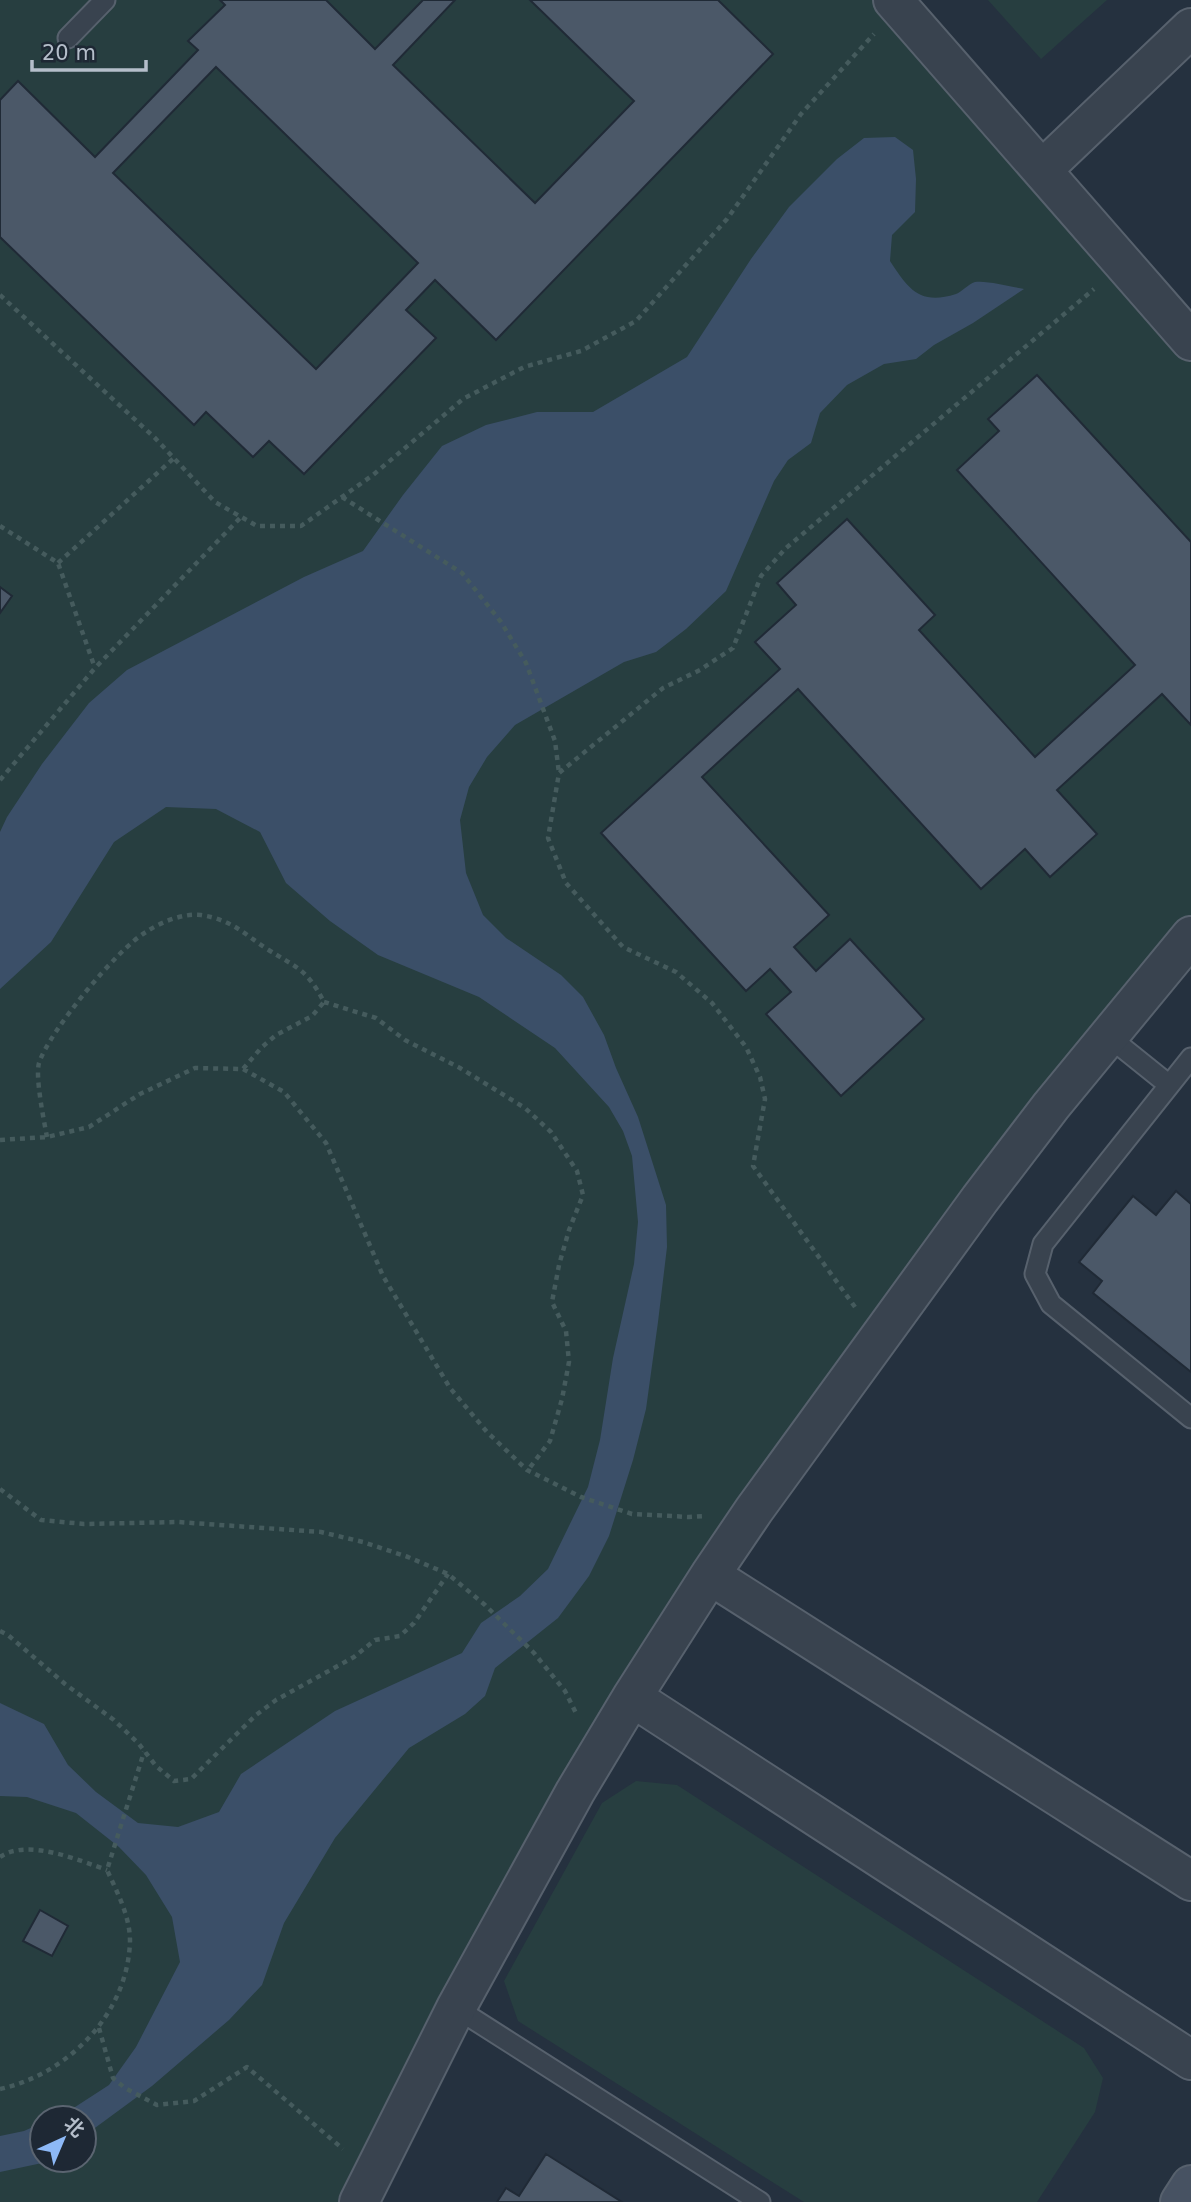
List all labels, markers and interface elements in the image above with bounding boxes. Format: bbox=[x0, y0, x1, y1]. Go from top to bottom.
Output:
scale bar bbox=[32, 28, 145, 72]
text: 20 m bbox=[42, 41, 96, 65]
north arrow bbox=[28, 2104, 98, 2174]
text: 北 bbox=[60, 2112, 89, 2141]

